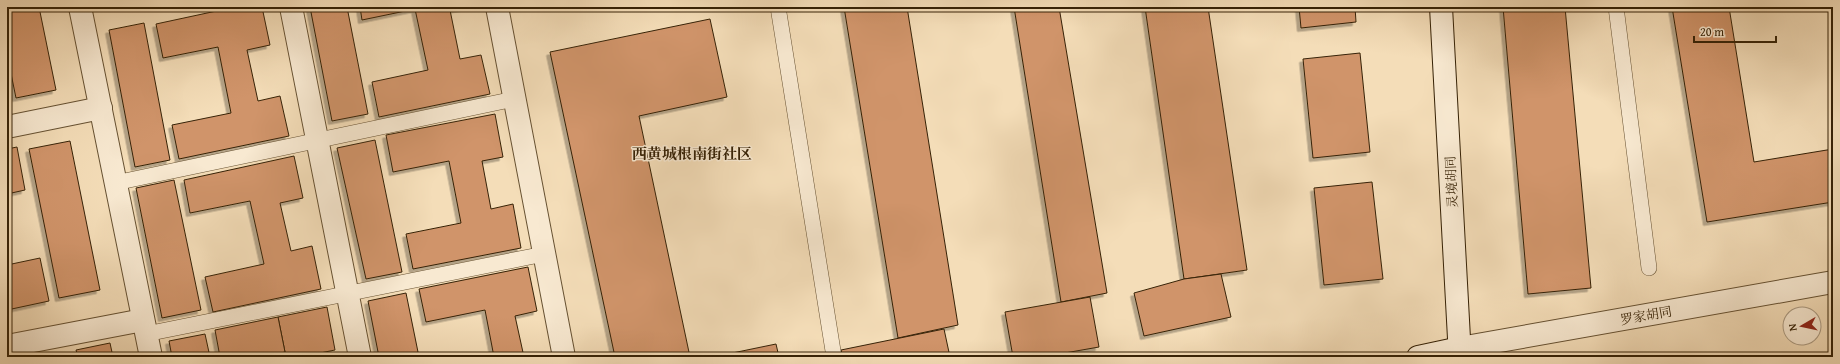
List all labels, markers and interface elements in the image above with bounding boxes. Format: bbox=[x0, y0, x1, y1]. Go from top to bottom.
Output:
scale bar bbox=[1694, 18, 1776, 44]
text: 20 m bbox=[1700, 23, 1724, 40]
district label: 西黄城根南街社区 bbox=[632, 143, 752, 164]
street label: 灵境胡同 bbox=[1441, 156, 1462, 208]
street label: 罗家胡同 bbox=[1619, 302, 1673, 329]
north arrow bbox=[1782, 306, 1822, 346]
text: N bbox=[1784, 322, 1801, 332]

